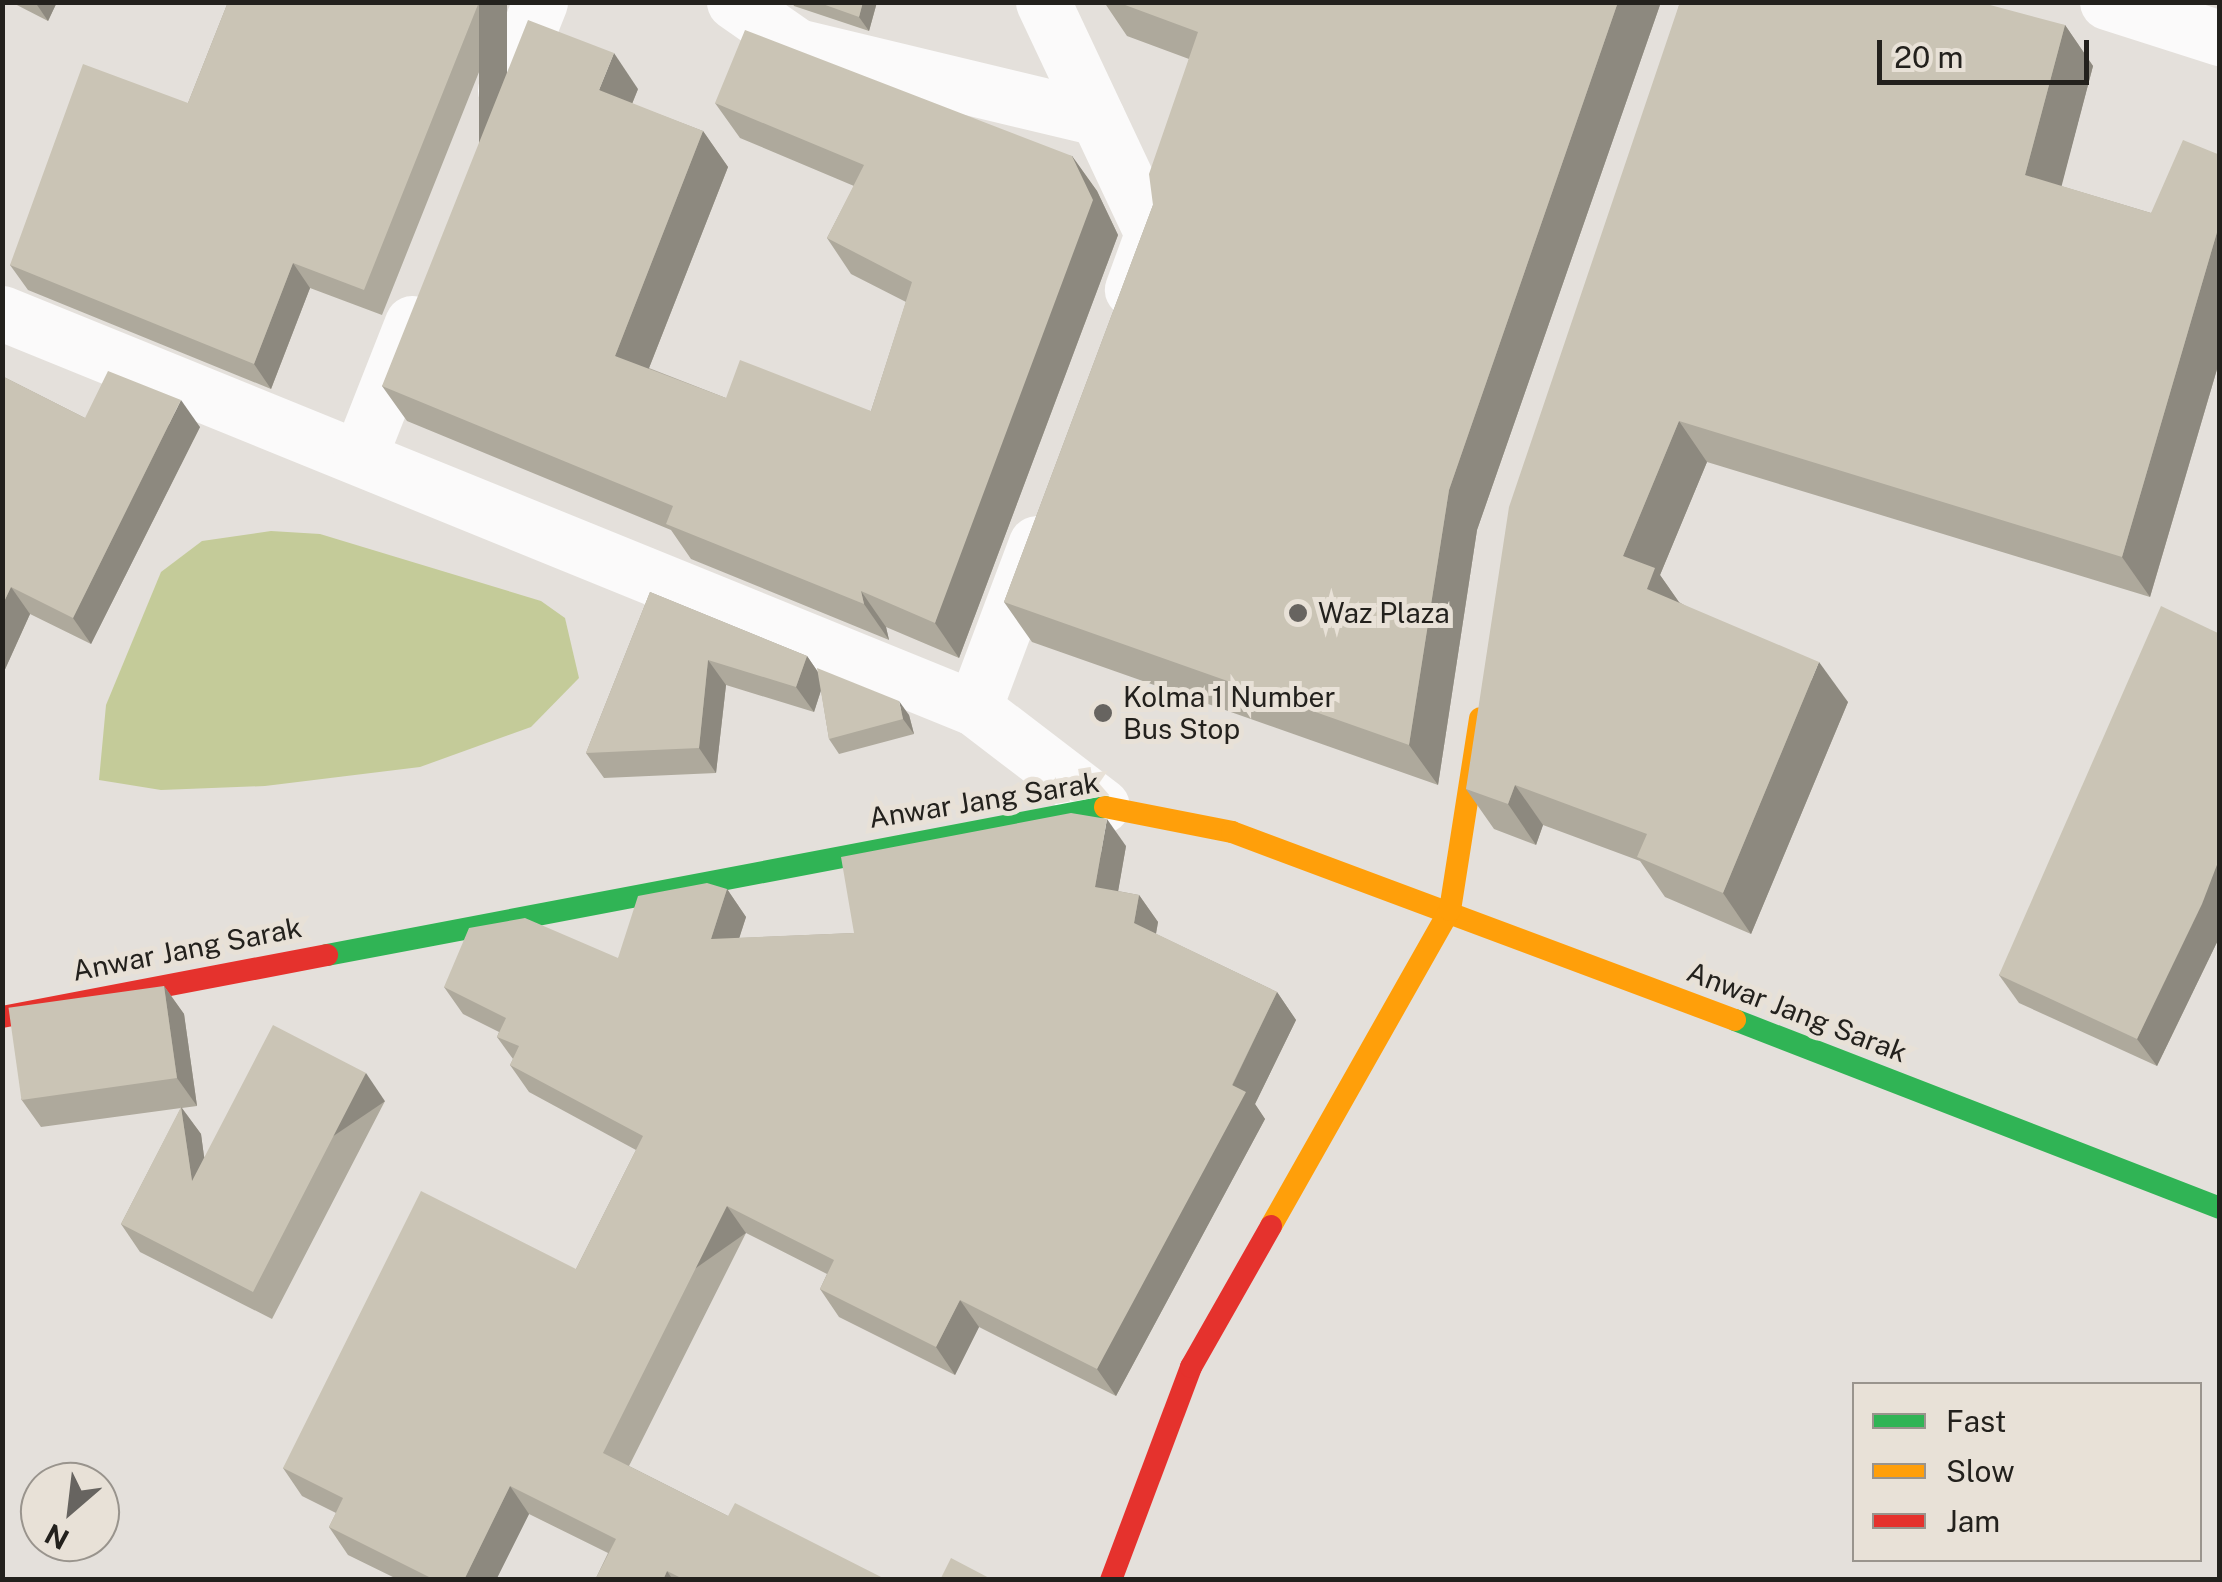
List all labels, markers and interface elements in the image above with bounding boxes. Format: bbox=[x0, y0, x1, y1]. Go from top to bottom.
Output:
scale bar bbox=[1882, 20, 2094, 82]
text: 20 m bbox=[1894, 39, 1963, 75]
place label: Waz Plaza bbox=[1318, 596, 1450, 630]
marker: Waz Plaza bbox=[1287, 602, 1309, 624]
place label: Kolma 1 Number Bus Stop bbox=[1123, 680, 1335, 746]
marker: Kolma 1 Number Bus Stop bbox=[1092, 702, 1114, 724]
street label: Anwar Jang Sarak bbox=[866, 765, 1102, 835]
street label: Anwar Jang Sarak bbox=[70, 910, 304, 988]
street label: Anwar Jang Sarak bbox=[1682, 955, 1912, 1069]
legend bbox=[1852, 1382, 2202, 1562]
text: Fast bbox=[1946, 1403, 2006, 1439]
text: Slow bbox=[1946, 1453, 2015, 1489]
north arrow bbox=[20, 1462, 120, 1562]
text: Jam bbox=[1946, 1503, 2000, 1539]
text: N bbox=[39, 1517, 74, 1557]

